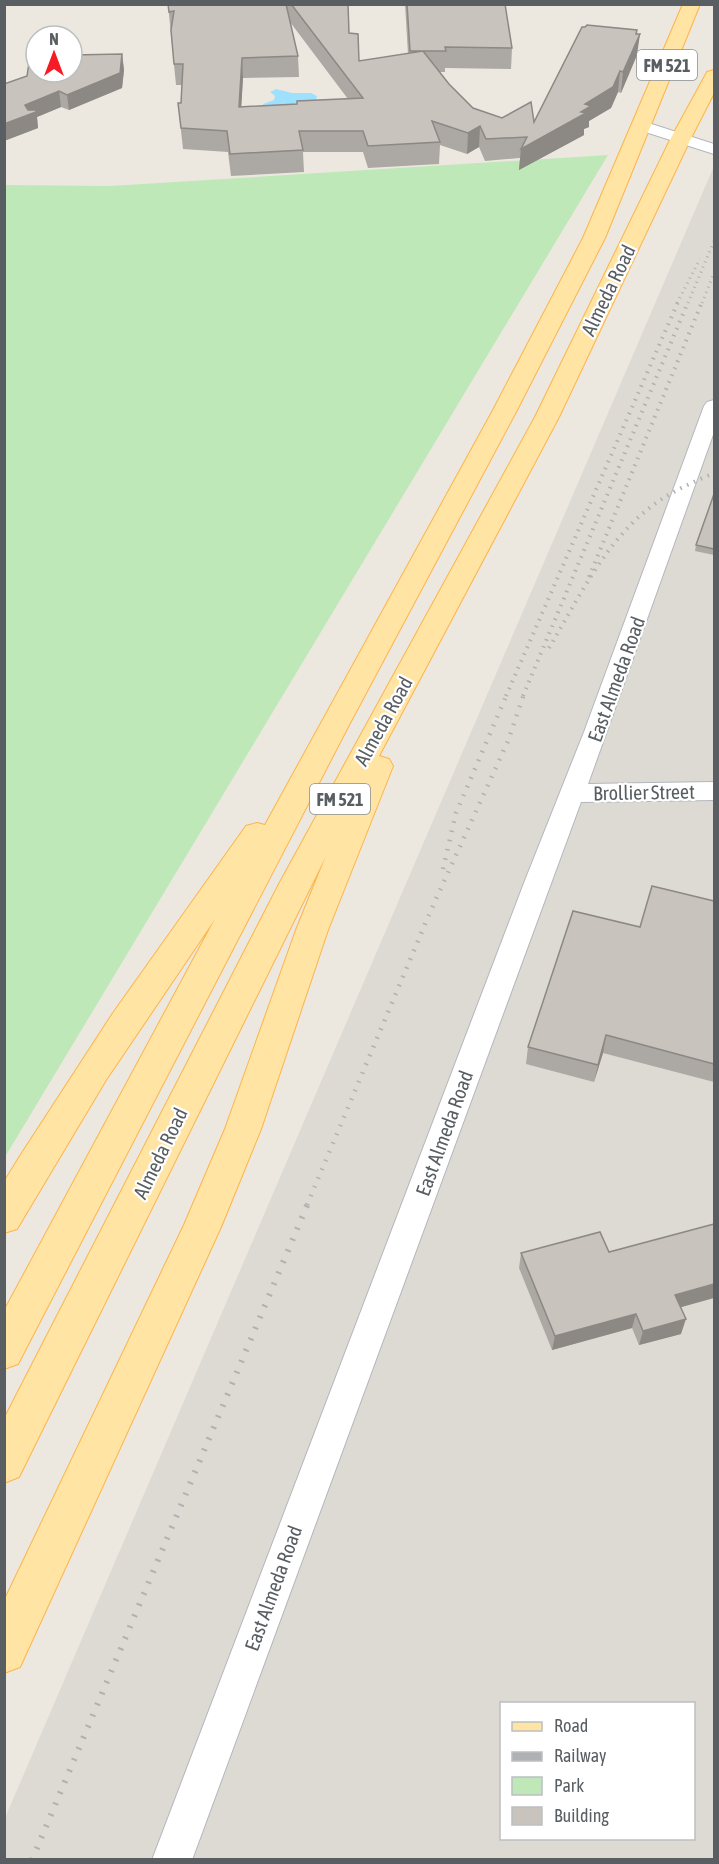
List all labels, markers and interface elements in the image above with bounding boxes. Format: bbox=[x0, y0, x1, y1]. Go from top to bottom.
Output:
north arrow bbox=[24, 24, 84, 84]
text: N bbox=[49, 30, 59, 48]
road number: FM 521 bbox=[637, 50, 697, 80]
street label: Almeda Road bbox=[576, 241, 640, 339]
street label: East Almeda Road bbox=[583, 613, 649, 745]
street label: Almeda Road bbox=[349, 672, 417, 770]
street label: Brollier Street bbox=[593, 780, 695, 804]
road number: FM 521 bbox=[310, 784, 370, 814]
street label: East Almeda Road bbox=[411, 1067, 477, 1199]
street label: Almeda Road bbox=[128, 1104, 192, 1202]
street label: East Almeda Road bbox=[240, 1522, 306, 1654]
legend bbox=[500, 1702, 695, 1840]
text: Road bbox=[554, 1715, 588, 1736]
text: Railway bbox=[554, 1745, 606, 1766]
text: Park bbox=[554, 1775, 584, 1796]
text: Building bbox=[554, 1805, 609, 1826]

